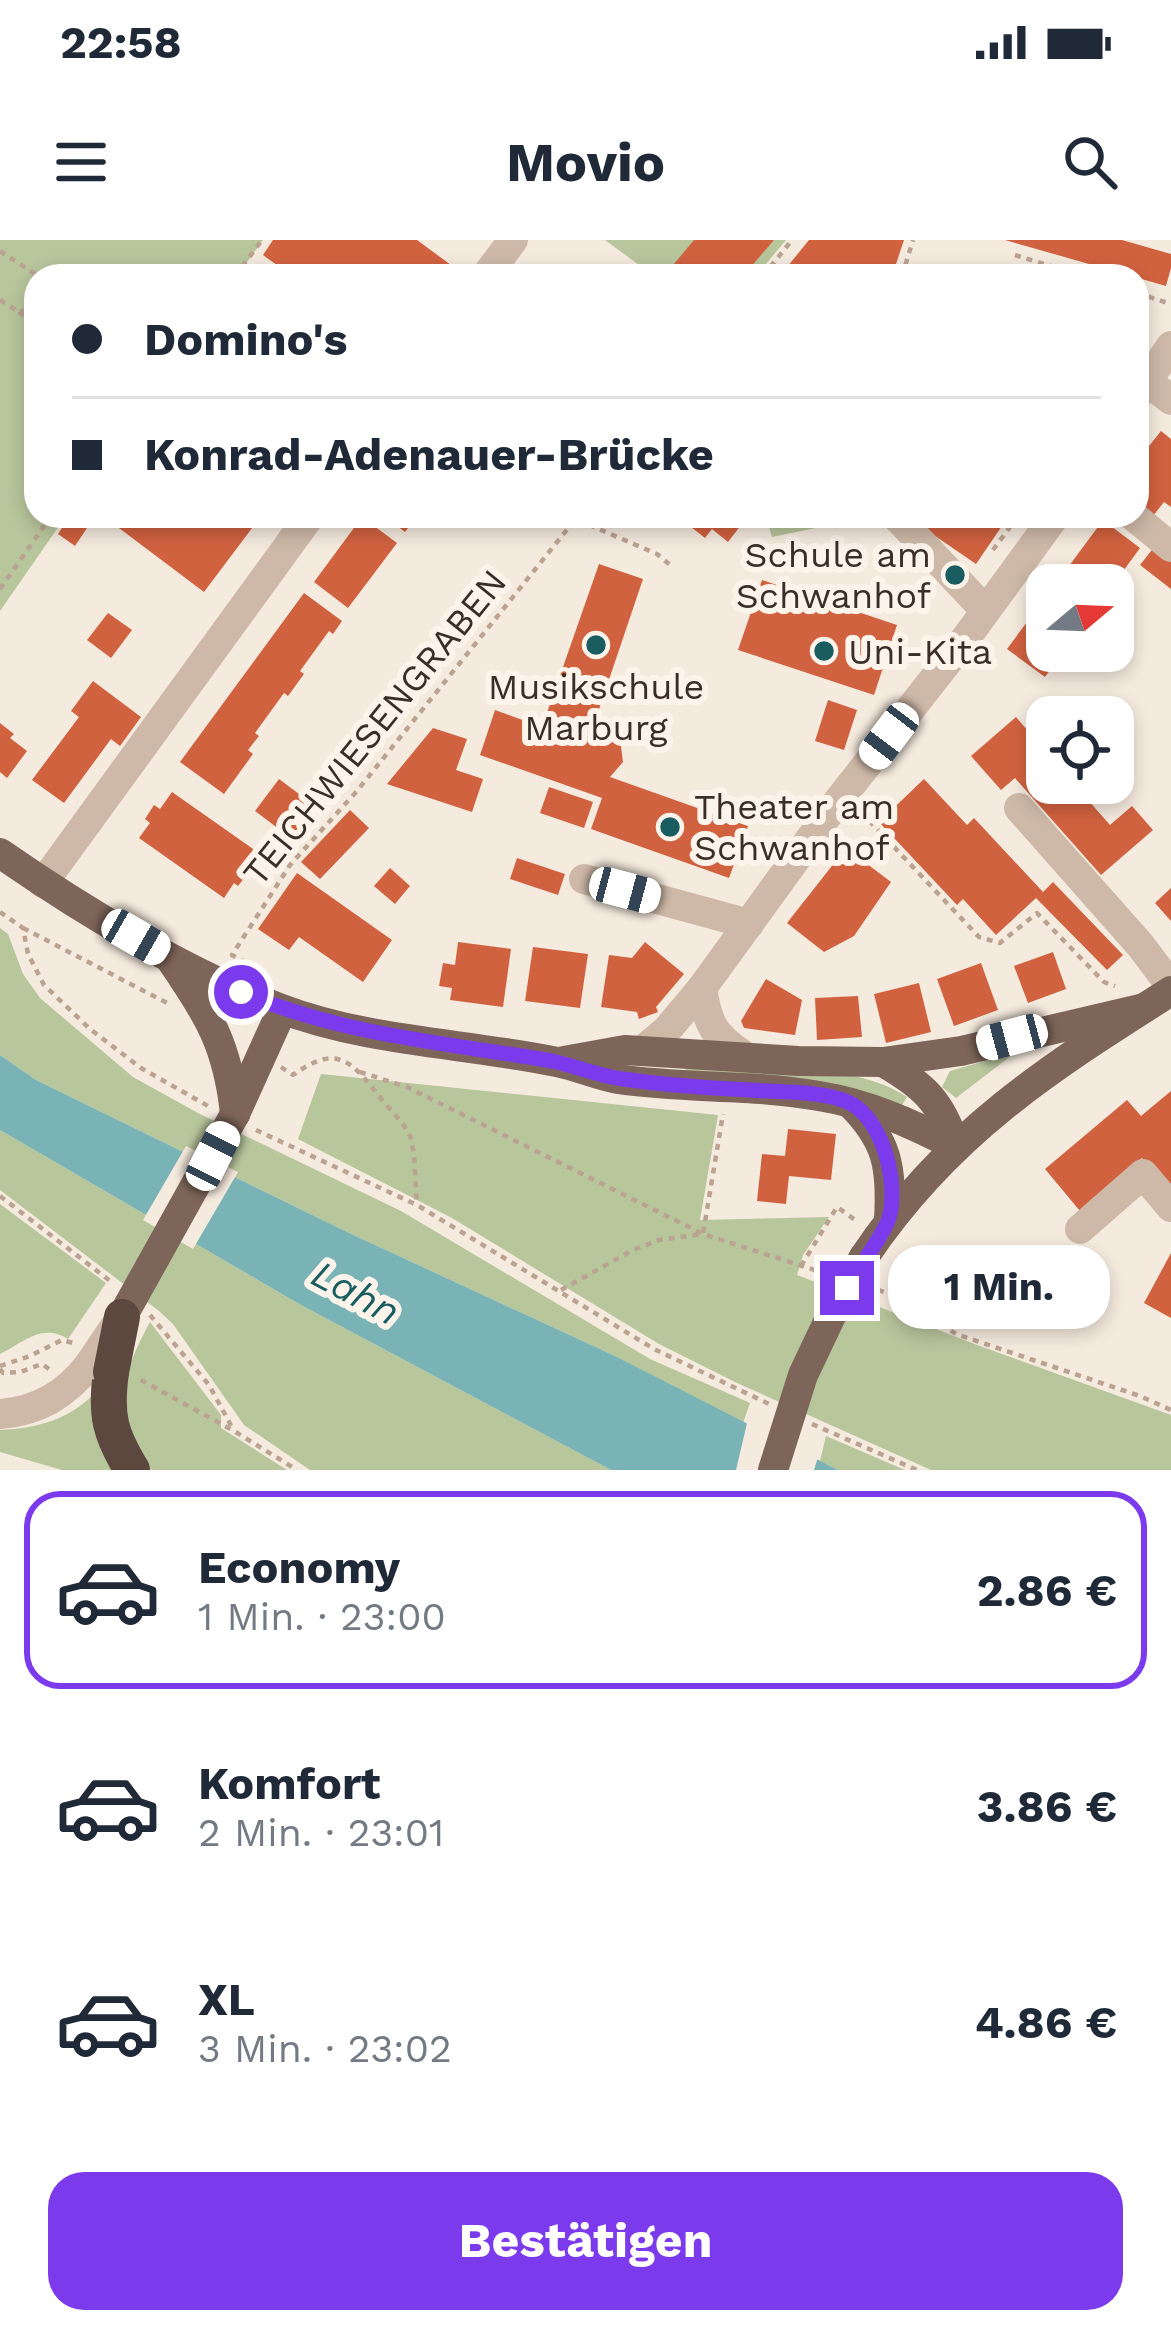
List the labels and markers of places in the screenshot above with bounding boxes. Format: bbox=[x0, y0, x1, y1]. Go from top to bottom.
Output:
place label: Schule am Schwanhof bbox=[736, 534, 931, 617]
marker: Schule am Schwanhof bbox=[942, 562, 968, 588]
place label: Uni-Kita bbox=[848, 631, 992, 673]
marker: Musikschule Marburg bbox=[583, 632, 609, 658]
marker: Uni-Kita bbox=[811, 638, 837, 664]
place label: Musikschule Marburg bbox=[488, 666, 704, 749]
place label: Theater am Schwanhof bbox=[694, 786, 894, 869]
marker: Theater am Schwanhof bbox=[657, 814, 683, 840]

